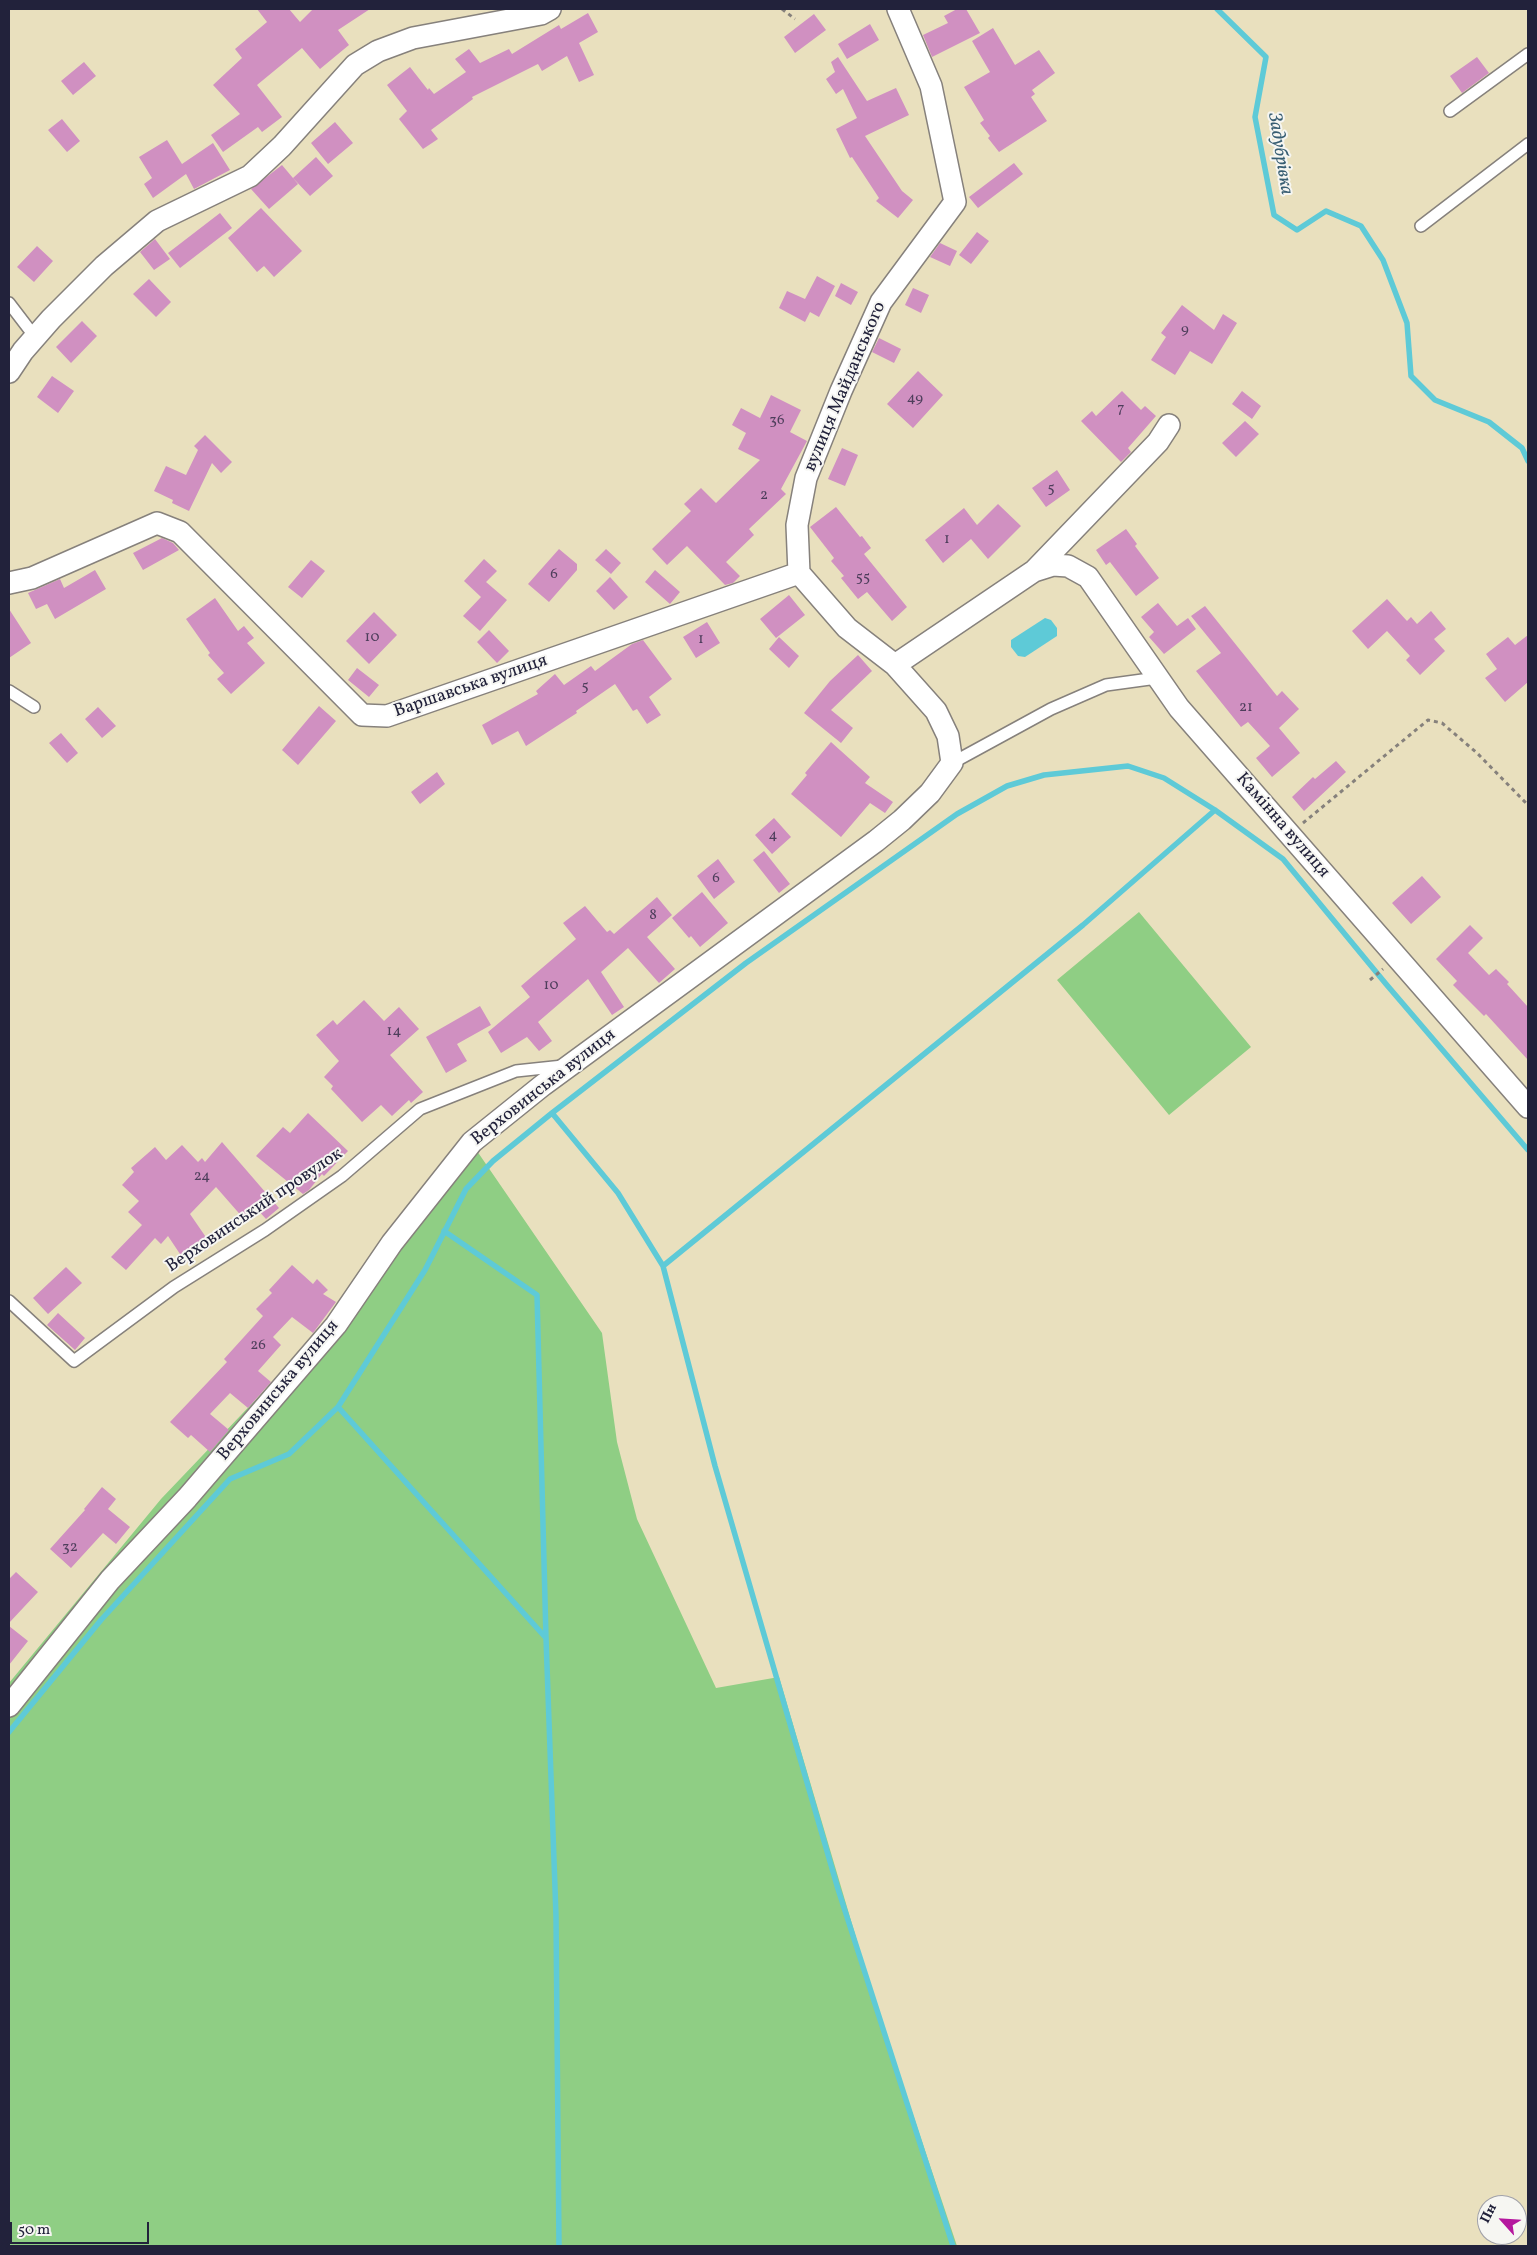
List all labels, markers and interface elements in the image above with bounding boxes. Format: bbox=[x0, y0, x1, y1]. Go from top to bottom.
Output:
water label: Задубрівка bbox=[1261, 111, 1297, 197]
street label: вулиця Майданського bbox=[800, 299, 892, 475]
house number: 9 bbox=[1181, 321, 1189, 339]
house number: 49 bbox=[907, 390, 923, 408]
house number: 7 bbox=[1117, 400, 1125, 418]
house number: 36 bbox=[769, 412, 785, 430]
house number: 5 bbox=[1047, 480, 1055, 498]
house number: 2 bbox=[760, 487, 768, 505]
house number: 1 bbox=[944, 531, 950, 549]
house number: 6 bbox=[550, 566, 558, 584]
house number: 55 bbox=[856, 569, 870, 587]
house number: 10 bbox=[365, 629, 379, 647]
house number: 1 bbox=[698, 631, 704, 649]
street label: Варшавська вулиця bbox=[391, 651, 551, 723]
house number: 5 bbox=[581, 678, 589, 696]
house number: 21 bbox=[1239, 699, 1253, 717]
street label: Камінна вулиця bbox=[1230, 769, 1334, 883]
house number: 4 bbox=[769, 827, 777, 845]
house number: 6 bbox=[712, 870, 720, 888]
house number: 8 bbox=[649, 907, 657, 925]
house number: 10 bbox=[544, 977, 558, 995]
house number: 14 bbox=[387, 1023, 401, 1041]
street label: Верховинська вулиця bbox=[468, 1025, 620, 1151]
street label: Верховинський провулок bbox=[163, 1144, 347, 1278]
house number: 24 bbox=[194, 1168, 210, 1186]
street label: Верховинська вулиця bbox=[214, 1316, 344, 1466]
house number: 26 bbox=[250, 1337, 266, 1355]
house number: 32 bbox=[62, 1539, 78, 1557]
north arrow bbox=[1477, 2195, 1527, 2245]
text: Пн bbox=[1476, 2201, 1502, 2227]
scale bar bbox=[12, 2212, 151, 2244]
text: 50 m bbox=[18, 2220, 50, 2241]

